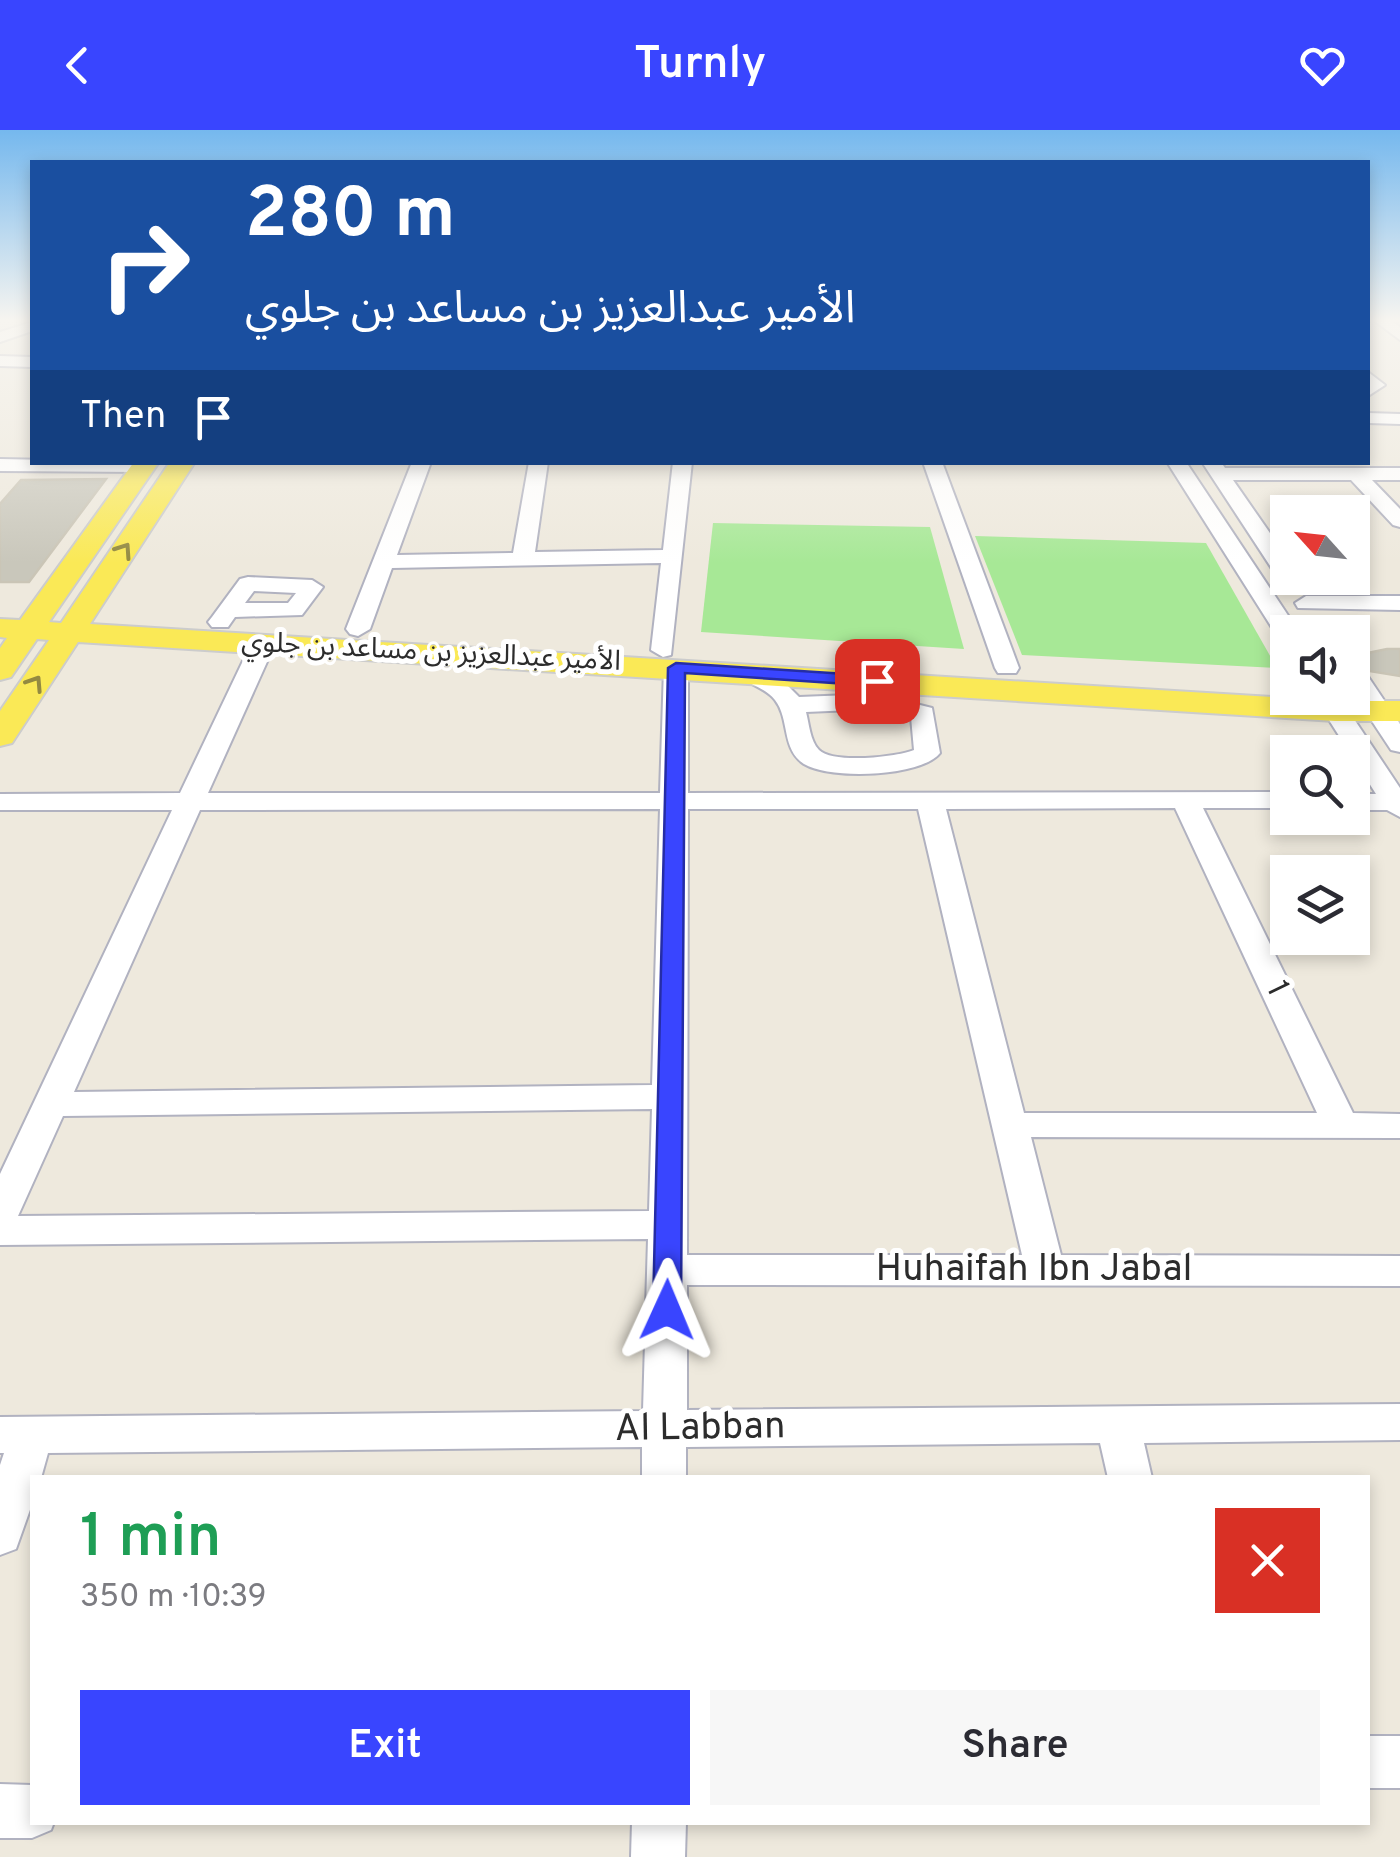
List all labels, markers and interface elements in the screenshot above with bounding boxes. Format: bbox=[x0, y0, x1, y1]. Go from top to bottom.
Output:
text: Turnly bbox=[634, 37, 766, 94]
icon: back bbox=[50, 38, 105, 93]
icon: heart bbox=[1295, 38, 1350, 93]
text: 280 m bbox=[245, 173, 456, 262]
icon: right bbox=[80, 200, 210, 330]
text: الأمير عبدالعزيز بن مساعد بن جلوي bbox=[245, 282, 856, 339]
icon: arrive bbox=[186, 390, 241, 445]
text: Then bbox=[80, 393, 166, 442]
north arrow bbox=[1270, 495, 1370, 595]
map controls bbox=[1270, 495, 1370, 955]
one-way arrow bbox=[112, 542, 130, 561]
button: sound bbox=[1270, 615, 1370, 715]
street label: الأمير عبدالعزيز بن مساعد بن جلوي bbox=[240, 625, 622, 681]
pin bbox=[835, 639, 920, 724]
icon: arrive bbox=[850, 654, 905, 709]
one-way arrow bbox=[22, 676, 41, 694]
button: search bbox=[1270, 735, 1370, 835]
button: layers bbox=[1270, 855, 1370, 955]
street label: 1 bbox=[1255, 975, 1297, 1003]
street label: Huhaifah Ibn Jabal bbox=[876, 1246, 1192, 1295]
position arrow bbox=[615, 1258, 719, 1362]
street label: Al Labban bbox=[614, 1403, 786, 1455]
text: 1 min bbox=[80, 1502, 221, 1578]
button: close bbox=[1215, 1508, 1320, 1613]
text: 350 m · 10:39 bbox=[80, 1578, 267, 1618]
button: Exit bbox=[80, 1690, 690, 1805]
button: Share bbox=[710, 1690, 1320, 1805]

